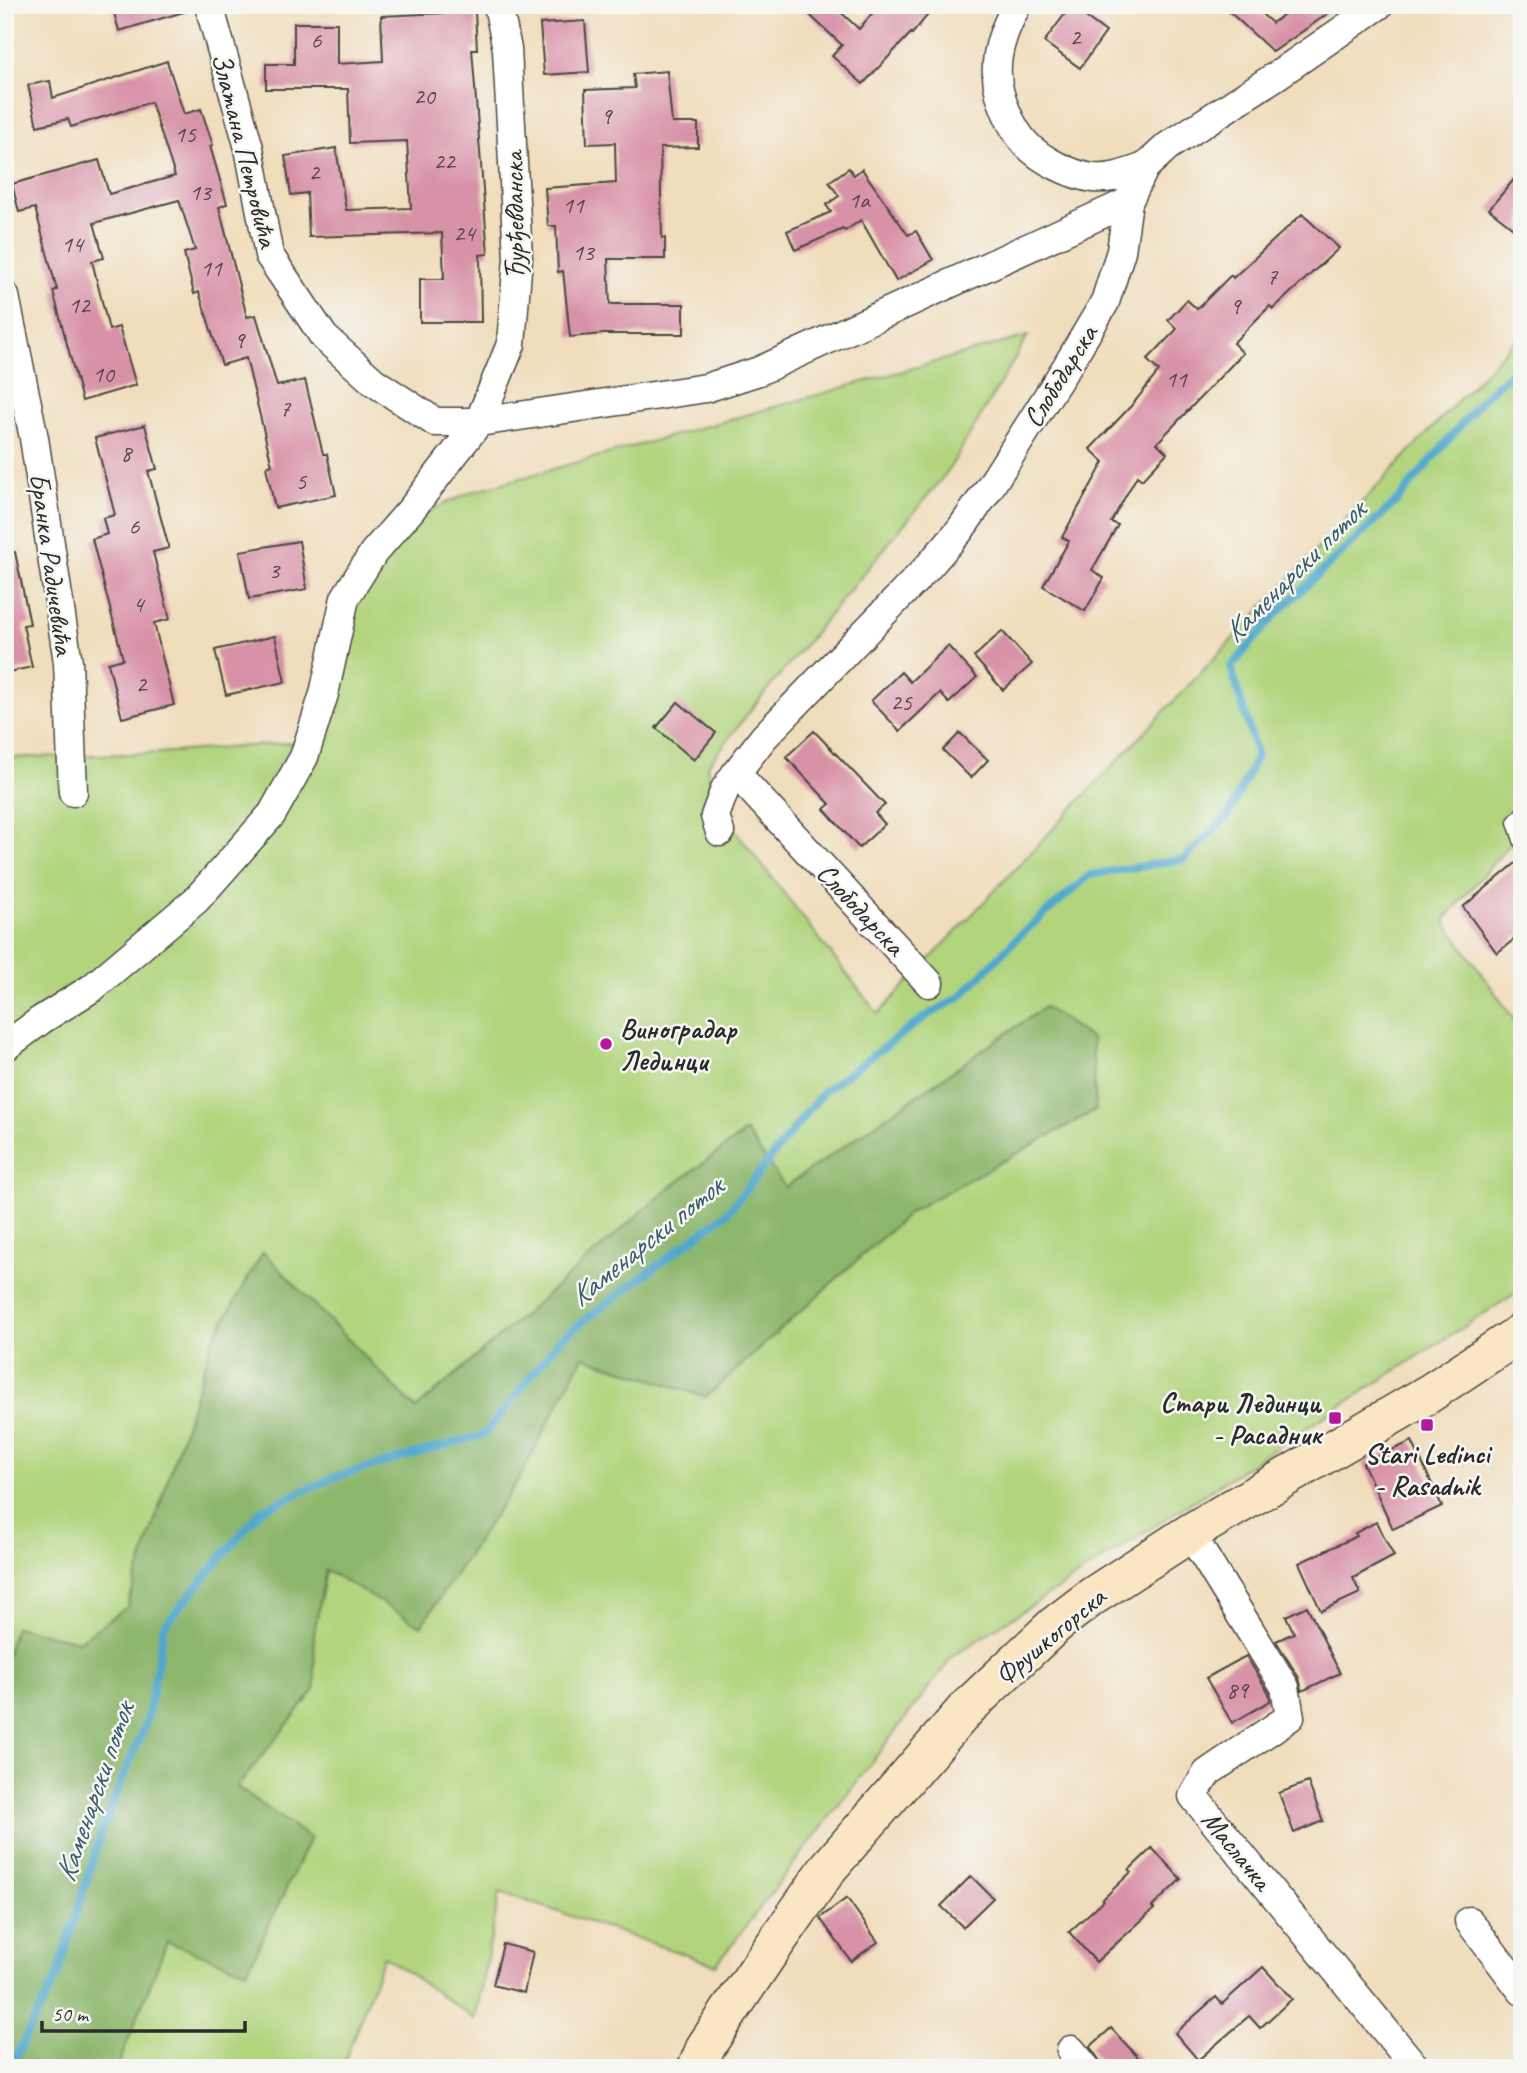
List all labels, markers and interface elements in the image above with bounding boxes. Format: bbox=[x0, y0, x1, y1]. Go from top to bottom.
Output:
house number: 2 bbox=[1070, 22, 1083, 52]
house number: 6 bbox=[311, 25, 323, 55]
street label: Златана Петровића bbox=[204, 49, 286, 253]
house number: 20 bbox=[413, 81, 437, 111]
house number: 9 bbox=[601, 101, 614, 131]
house number: 15 bbox=[174, 119, 197, 149]
house number: 22 bbox=[433, 146, 457, 176]
street label: Ђурђевданска bbox=[495, 149, 533, 281]
house number: 2 bbox=[309, 157, 322, 187]
house number: 13 bbox=[189, 177, 213, 207]
house number: 1a bbox=[848, 185, 871, 215]
house number: 11 bbox=[562, 190, 585, 220]
house number: 24 bbox=[453, 218, 477, 248]
house number: 14 bbox=[61, 229, 85, 259]
house number: 13 bbox=[572, 237, 596, 267]
house number: 11 bbox=[200, 253, 223, 283]
house number: 7 bbox=[1267, 261, 1279, 291]
house number: 12 bbox=[68, 290, 92, 320]
house number: 9 bbox=[1230, 291, 1243, 321]
street label: Слободарска bbox=[1015, 317, 1106, 434]
house number: 9 bbox=[234, 325, 247, 355]
house number: 10 bbox=[92, 359, 116, 389]
house number: 11 bbox=[1165, 364, 1188, 394]
house number: 7 bbox=[280, 393, 292, 423]
house number: 8 bbox=[121, 438, 134, 468]
house number: 5 bbox=[296, 466, 308, 496]
street label: Бранка Радичевића bbox=[22, 471, 82, 659]
water label: Каменарски поток bbox=[1215, 488, 1377, 650]
house number: 6 bbox=[129, 511, 141, 541]
house number: 3 bbox=[269, 555, 282, 585]
house number: 4 bbox=[133, 589, 146, 619]
house number: 2 bbox=[136, 669, 149, 699]
house number: 25 bbox=[890, 687, 913, 717]
street label: Слободарска bbox=[809, 855, 914, 964]
place label: Виноградар Лединци bbox=[620, 1011, 738, 1078]
marker: Виноградар Лединци bbox=[598, 1036, 614, 1052]
water label: Каменарски поток bbox=[562, 1164, 734, 1314]
place label: Стари Лединци - Расадник bbox=[1160, 1385, 1324, 1452]
marker: Стари Лединци - Расадник bbox=[1327, 1410, 1343, 1426]
marker: Stari Ledinci - Rasadnik bbox=[1419, 1417, 1435, 1433]
place label: Stari Ledinci - Rasadnik bbox=[1365, 1436, 1493, 1503]
street label: Фрушкогорска bbox=[987, 1578, 1114, 1692]
house number: 89 bbox=[1226, 1675, 1250, 1705]
water label: Каменарски поток bbox=[46, 1693, 144, 1886]
street label: Маслачка bbox=[1194, 1803, 1281, 1899]
scale bar bbox=[42, 1989, 245, 2033]
text: 50 m bbox=[52, 2001, 90, 2027]

